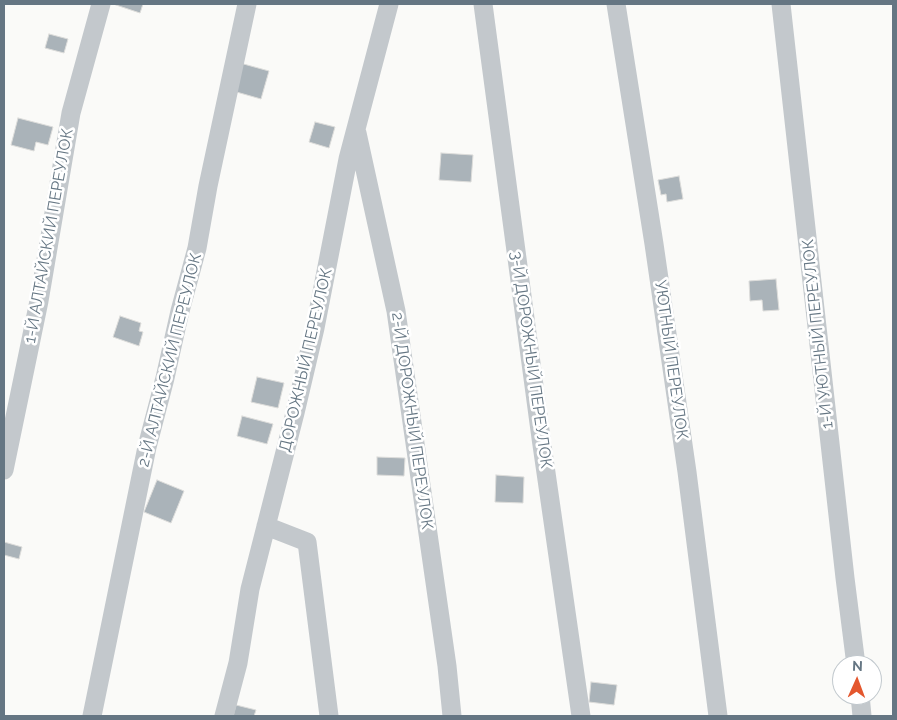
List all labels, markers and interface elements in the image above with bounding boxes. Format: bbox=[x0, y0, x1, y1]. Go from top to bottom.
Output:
street label: 1-Й АЛТАЙСКИЙ ПЕРЕУЛОК bbox=[21, 127, 77, 345]
street label: 1-Й УЮТНЫЙ ПЕРЕУЛОК bbox=[798, 238, 838, 430]
street label: 3-Й ДОРОЖНЫЙ ПЕРЕУЛОК bbox=[506, 250, 556, 470]
street label: 2-Й АЛТАЙСКИЙ ПЕРЕУЛОК bbox=[134, 251, 206, 469]
street label: ДОРОЖНЫЙ ПЕРЕУЛОК bbox=[276, 266, 336, 454]
street label: УЮТНЫЙ ПЕРЕУЛОК bbox=[650, 279, 692, 441]
street label: 2-Й ДОРОЖНЫЙ ПЕРЕУЛОК bbox=[387, 311, 437, 531]
north arrow bbox=[832, 655, 882, 705]
text: N bbox=[852, 658, 863, 674]

